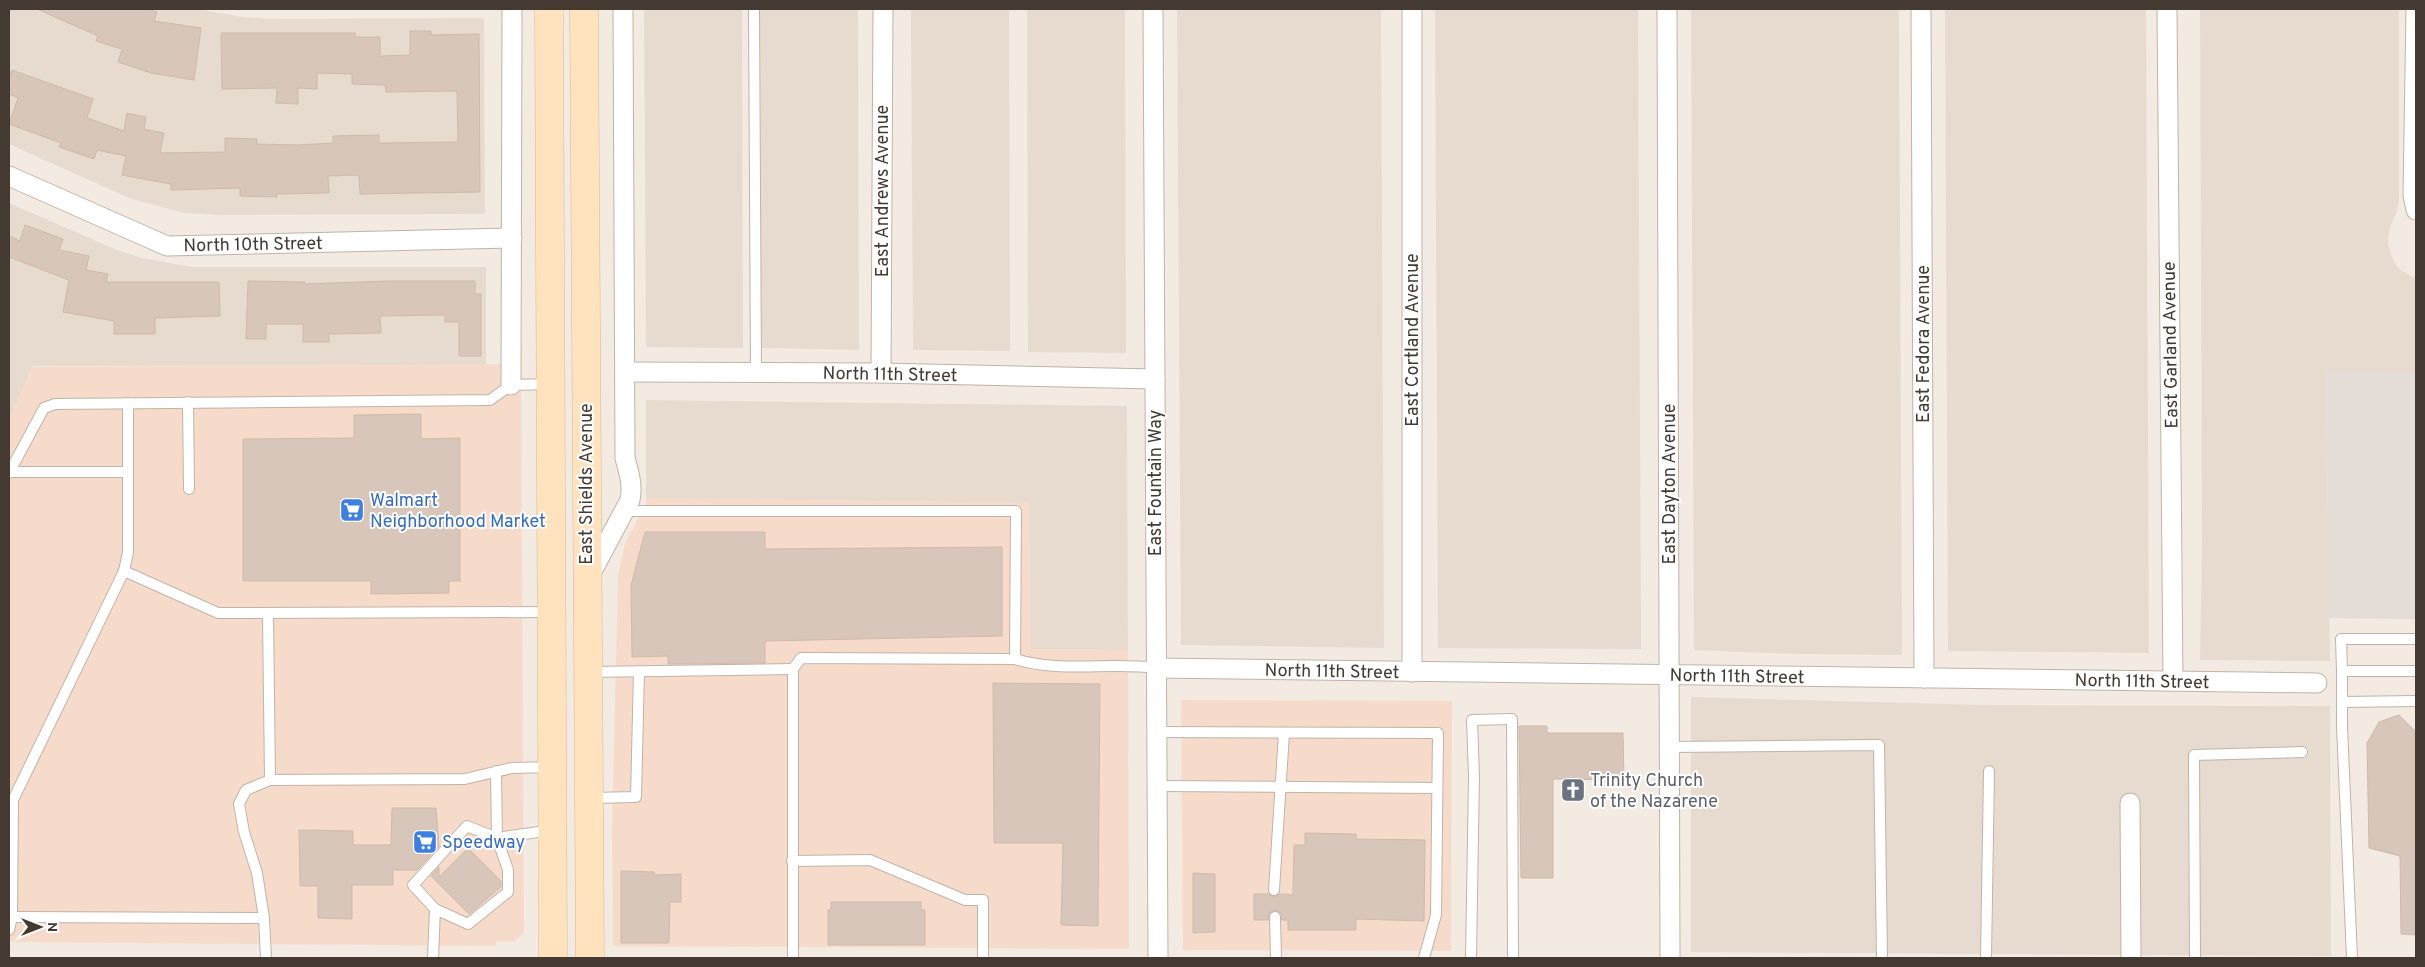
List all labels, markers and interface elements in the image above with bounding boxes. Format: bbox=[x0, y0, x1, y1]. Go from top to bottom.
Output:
street label: East Andrews Avenue bbox=[872, 105, 895, 277]
street label: North 10th Street bbox=[183, 233, 323, 258]
street label: East Cortland Avenue bbox=[1402, 253, 1425, 427]
street label: East Garland Avenue bbox=[2159, 261, 2184, 429]
street label: East Fedora Avenue bbox=[1913, 265, 1936, 423]
street label: North 11th Street bbox=[822, 363, 957, 388]
street label: East Shields Avenue bbox=[576, 403, 599, 565]
street label: East Dayton Avenue bbox=[1659, 404, 1682, 564]
street label: East Fountain Way bbox=[1145, 410, 1168, 556]
place label: Walmart Neighborhood Market bbox=[370, 490, 546, 534]
supermarket icon: Walmart Neighborhood Market bbox=[339, 497, 365, 523]
street label: North 11th Street bbox=[1264, 660, 1399, 685]
street label: North 11th Street bbox=[1669, 665, 1804, 690]
street label: North 11th Street bbox=[2074, 670, 2209, 695]
place label: Trinity Church of the Nazarene bbox=[1590, 770, 1718, 814]
church icon: Trinity Church of the Nazarene bbox=[1560, 777, 1586, 803]
supermarket icon: Speedway bbox=[412, 829, 438, 855]
place label: Speedway bbox=[442, 832, 525, 855]
north arrow bbox=[15, 902, 65, 952]
text: N bbox=[43, 922, 60, 932]

